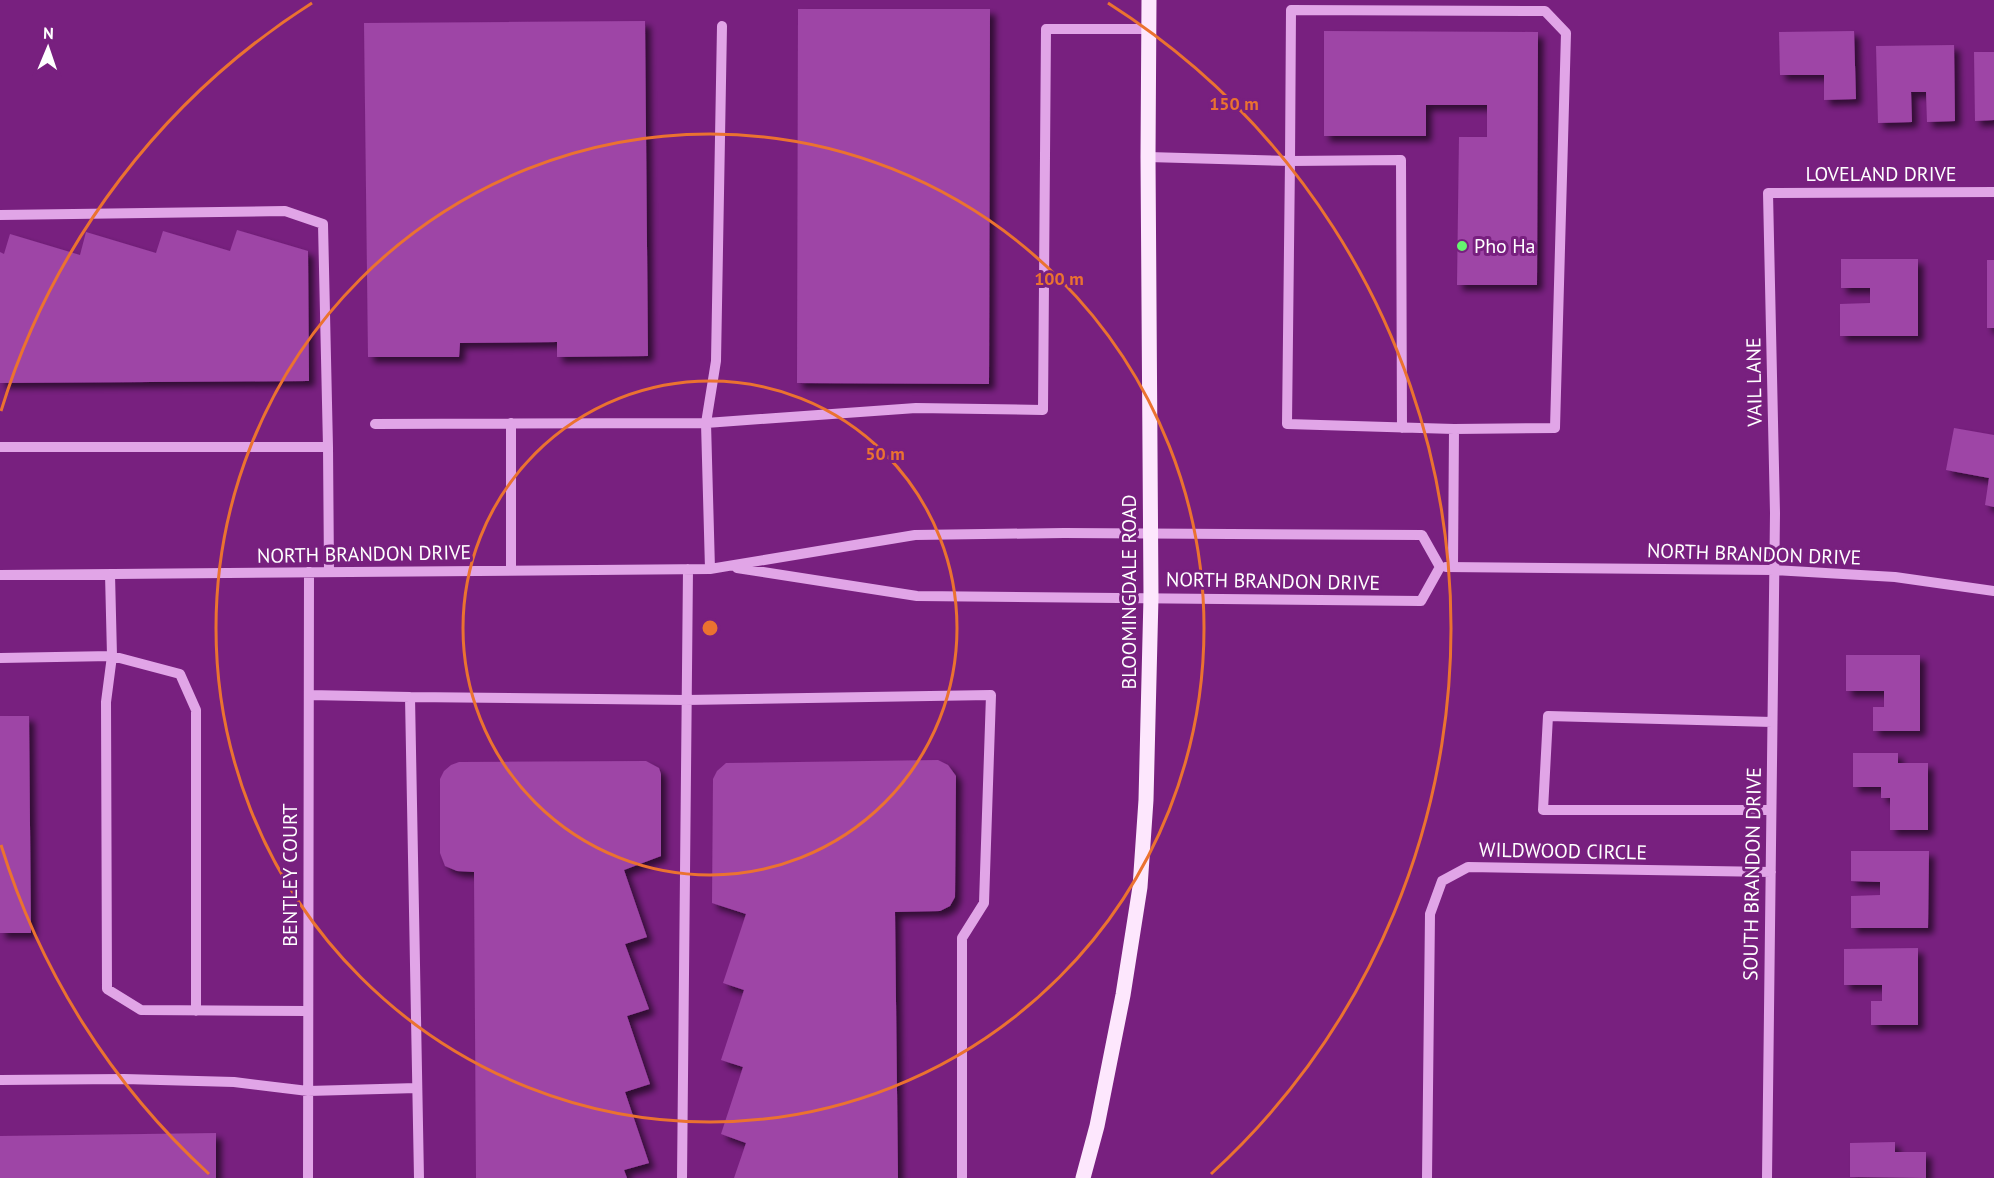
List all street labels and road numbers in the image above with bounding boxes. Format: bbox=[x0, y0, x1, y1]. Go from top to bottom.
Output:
street label: LOVELAND DRIVE bbox=[1805, 161, 1957, 187]
street label: VAIL LANE bbox=[1740, 337, 1768, 428]
street label: BLOOMINGDALE ROAD bbox=[1116, 494, 1142, 690]
street label: NORTH BRANDON DRIVE bbox=[1646, 537, 1862, 571]
street label: NORTH BRANDON DRIVE bbox=[257, 539, 471, 569]
street label: NORTH BRANDON DRIVE bbox=[1166, 566, 1380, 596]
street label: SOUTH BRANDON DRIVE bbox=[1737, 767, 1767, 981]
street label: BENTLEY COURT bbox=[277, 803, 303, 947]
street label: WILDWOOD CIRCLE bbox=[1479, 837, 1647, 865]

